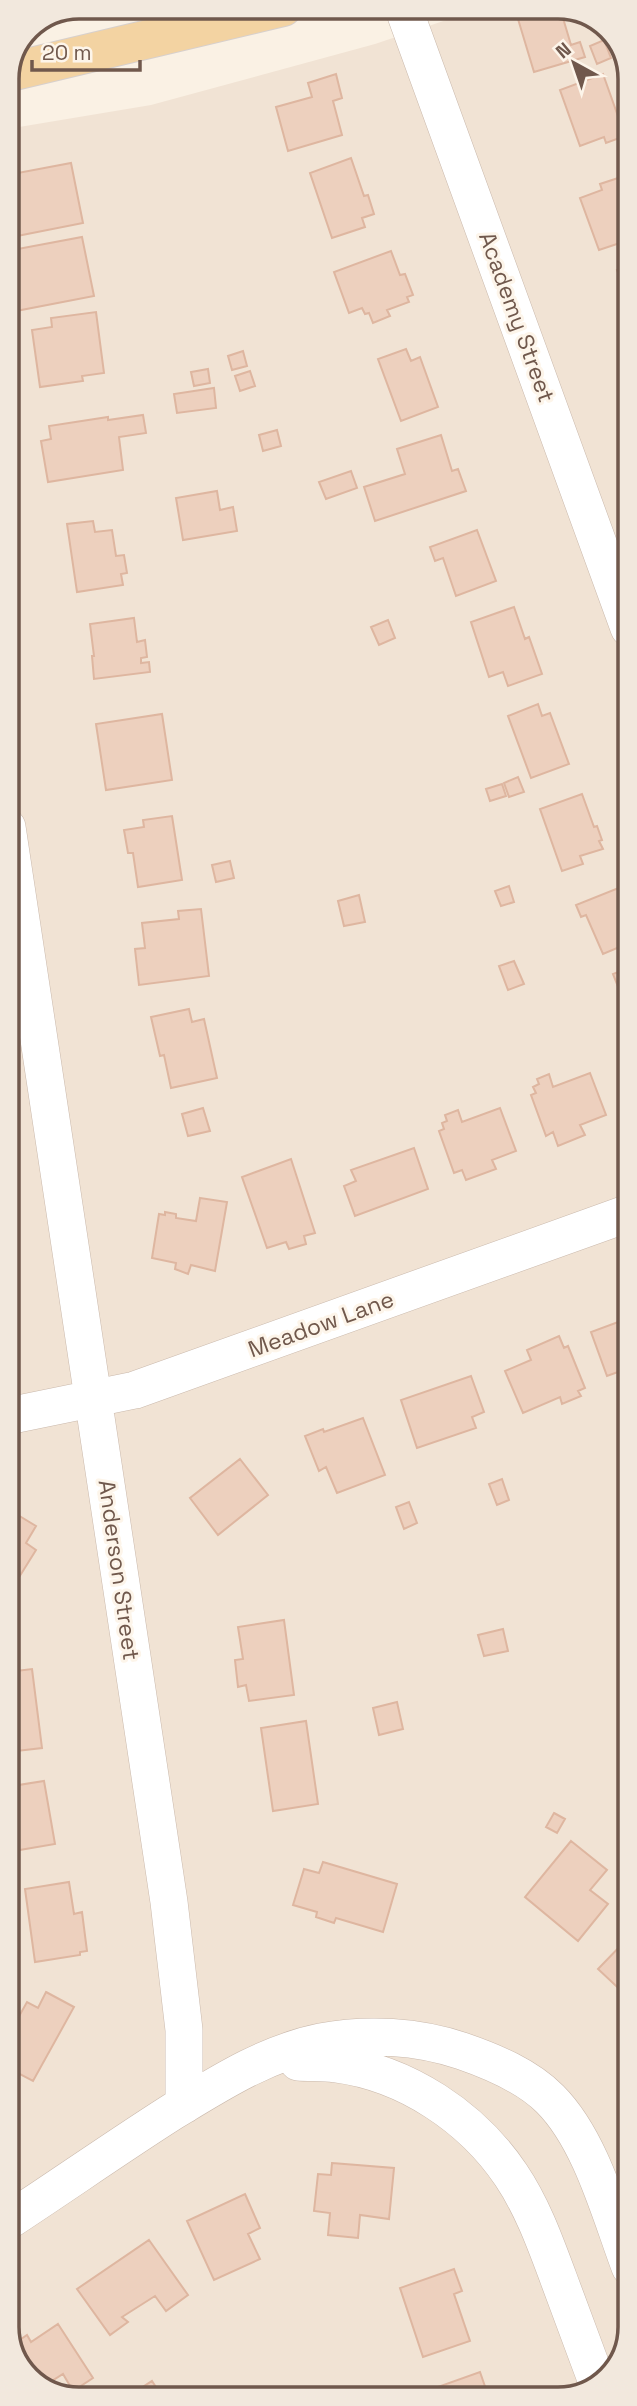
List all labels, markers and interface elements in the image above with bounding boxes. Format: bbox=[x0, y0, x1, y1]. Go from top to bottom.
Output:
scale bar bbox=[32, 28, 140, 72]
north arrow bbox=[539, 28, 609, 98]
text: N bbox=[550, 37, 576, 64]
text: 20 m bbox=[42, 39, 92, 66]
street label: Academy Street bbox=[472, 228, 562, 406]
street label: Meadow Lane bbox=[244, 1284, 398, 1364]
street label: Anderson Street bbox=[91, 1478, 147, 1662]

